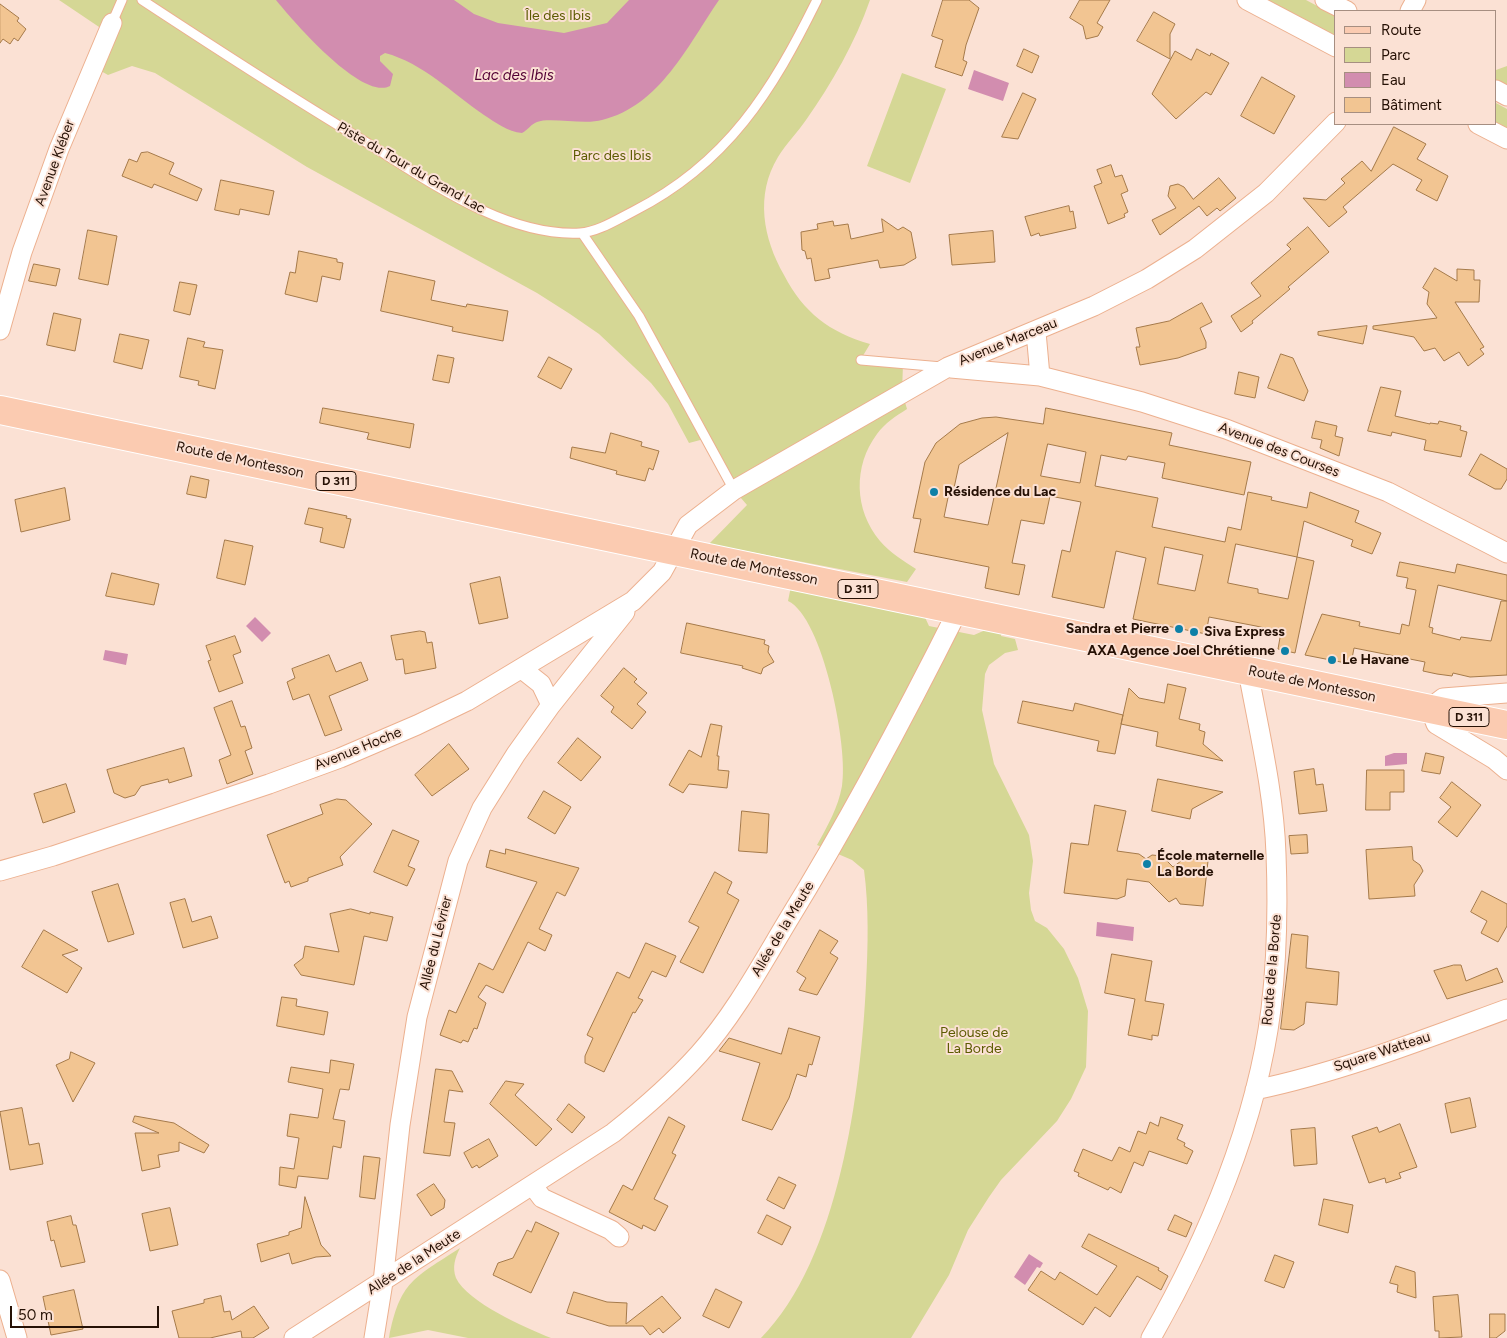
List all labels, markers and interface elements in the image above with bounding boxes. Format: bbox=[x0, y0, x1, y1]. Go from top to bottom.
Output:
park label: Île des Ibis bbox=[525, 8, 591, 24]
legend bbox=[1334, 10, 1497, 125]
text: Route bbox=[1381, 21, 1421, 39]
text: Parc bbox=[1381, 46, 1410, 64]
water label: Lac des Ibis bbox=[474, 67, 554, 85]
text: Eau bbox=[1381, 71, 1406, 89]
text: Bâtiment bbox=[1381, 96, 1442, 114]
street label: Avenue Kléber bbox=[32, 118, 78, 208]
street label: Piste du Tour du Grand Lac bbox=[334, 119, 488, 217]
park label: Parc des Ibis bbox=[573, 148, 651, 164]
street label: Avenue Marceau bbox=[956, 315, 1060, 369]
street label: Avenue des Courses bbox=[1216, 419, 1342, 481]
street label: Route de Montesson bbox=[175, 438, 305, 482]
road number: D 311 bbox=[316, 472, 356, 491]
place label: Résidence du Lac bbox=[944, 484, 1056, 500]
marker: Résidence du Lac bbox=[928, 486, 940, 498]
street label: Route de Montesson bbox=[689, 545, 819, 589]
road number: D 311 bbox=[838, 580, 878, 598]
place label: Sandra et Pierre bbox=[1066, 621, 1169, 637]
marker: Sandra et Pierre bbox=[1173, 623, 1185, 635]
place label: Siva Express bbox=[1204, 624, 1285, 640]
marker: Siva Express bbox=[1188, 626, 1200, 638]
place label: AXA Agence Joel Chrétienne bbox=[1087, 643, 1275, 659]
marker: AXA Agence Joel Chrétienne bbox=[1279, 645, 1291, 657]
place label: Le Havane bbox=[1342, 652, 1409, 668]
marker: Le Havane bbox=[1326, 654, 1338, 666]
street label: Route de Montesson bbox=[1247, 662, 1377, 706]
road number: D 311 bbox=[1449, 708, 1489, 726]
street label: Avenue Hoche bbox=[312, 724, 404, 774]
place label: École maternelle La Borde bbox=[1157, 848, 1264, 880]
marker: École maternelle La Borde bbox=[1141, 858, 1153, 870]
street label: Allée de la Meute bbox=[748, 879, 818, 979]
street label: Allée du Lévrier bbox=[416, 894, 456, 992]
street label: Route de la Borde bbox=[1259, 914, 1285, 1026]
park label: Pelouse de La Borde bbox=[940, 1025, 1008, 1058]
street label: Square Watteau bbox=[1332, 1028, 1432, 1076]
street label: Allée de la Meute bbox=[364, 1226, 464, 1298]
scale bar bbox=[12, 1296, 161, 1328]
text: 50 m bbox=[18, 1306, 53, 1324]

